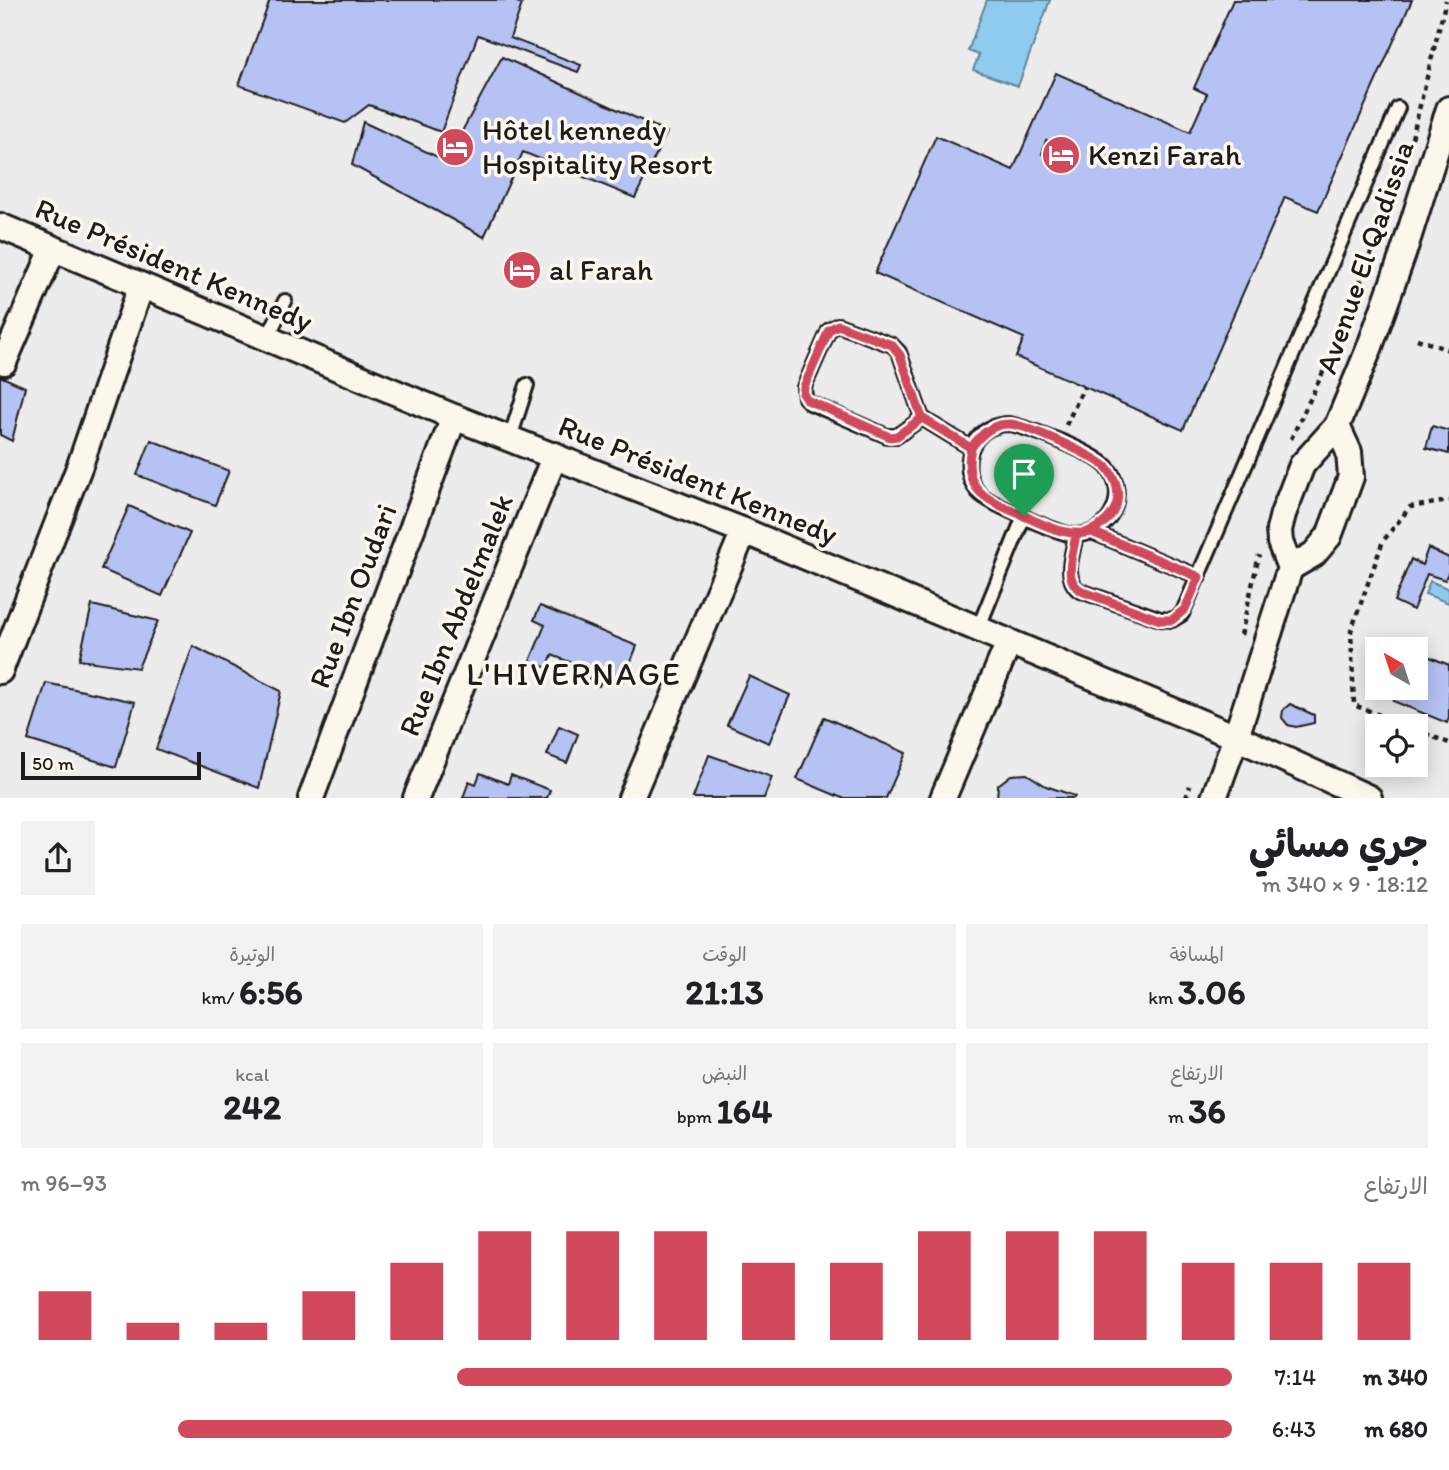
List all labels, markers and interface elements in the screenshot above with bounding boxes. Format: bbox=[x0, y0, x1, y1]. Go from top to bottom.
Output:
place label: Hôtel kennedy Hospitality Resort bbox=[482, 111, 713, 182]
hotel icon: Hôtel kennedy Hospitality Resort bbox=[434, 126, 476, 168]
hotel icon: Kenzi Farah bbox=[1040, 134, 1082, 176]
street label: Avenue El Qadissia bbox=[1307, 135, 1422, 378]
place label: Kenzi Farah bbox=[1088, 136, 1241, 173]
street label: Rue Président Kennedy bbox=[30, 189, 318, 340]
hotel icon: al Farah bbox=[501, 249, 543, 291]
place label: al Farah bbox=[549, 251, 653, 288]
street label: Rue Président Kennedy bbox=[553, 407, 843, 552]
pin bbox=[994, 444, 1054, 516]
icon: arrive bbox=[1005, 455, 1043, 493]
street label: Rue Ibn Abdelmalek bbox=[390, 488, 521, 741]
street label: Rue Ibn Oudari bbox=[300, 499, 405, 693]
north arrow bbox=[1365, 637, 1428, 700]
map controls bbox=[1365, 637, 1428, 777]
district label: L'HIVERNAGE bbox=[466, 655, 682, 693]
button: locate bbox=[1365, 714, 1428, 777]
scale bar bbox=[21, 749, 201, 781]
text: 50 m bbox=[32, 752, 74, 775]
button: share bbox=[21, 821, 95, 895]
text: جري مسائي bbox=[1249, 821, 1428, 867]
text: 18:12 · 9 × 340 m bbox=[1262, 870, 1428, 898]
text: الوتيرة bbox=[229, 943, 275, 966]
text: الوقت bbox=[702, 943, 747, 966]
text: المسافة bbox=[1170, 943, 1224, 966]
text: 6:56 bbox=[239, 971, 303, 1013]
text: 21:13 bbox=[685, 971, 764, 1013]
text: 3.06 bbox=[1178, 971, 1245, 1013]
text: /km bbox=[201, 986, 239, 1009]
text: km bbox=[1148, 986, 1178, 1009]
text: النبض bbox=[702, 1062, 747, 1085]
text: الارتفاع bbox=[1170, 1062, 1223, 1085]
text: kcal bbox=[235, 1063, 269, 1086]
text: 242 bbox=[223, 1086, 281, 1128]
text: 164 bbox=[716, 1090, 772, 1132]
text: 36 bbox=[1188, 1090, 1226, 1132]
text: bpm bbox=[677, 1105, 716, 1128]
text: m bbox=[1168, 1105, 1188, 1128]
text: 93–96 m bbox=[21, 1169, 107, 1197]
text: الارتفاع bbox=[1364, 1172, 1428, 1200]
text: 7:14 bbox=[1274, 1363, 1316, 1391]
text: 340 m bbox=[1363, 1363, 1428, 1391]
text: 6:43 bbox=[1272, 1415, 1316, 1443]
text: 680 m bbox=[1365, 1415, 1428, 1443]

